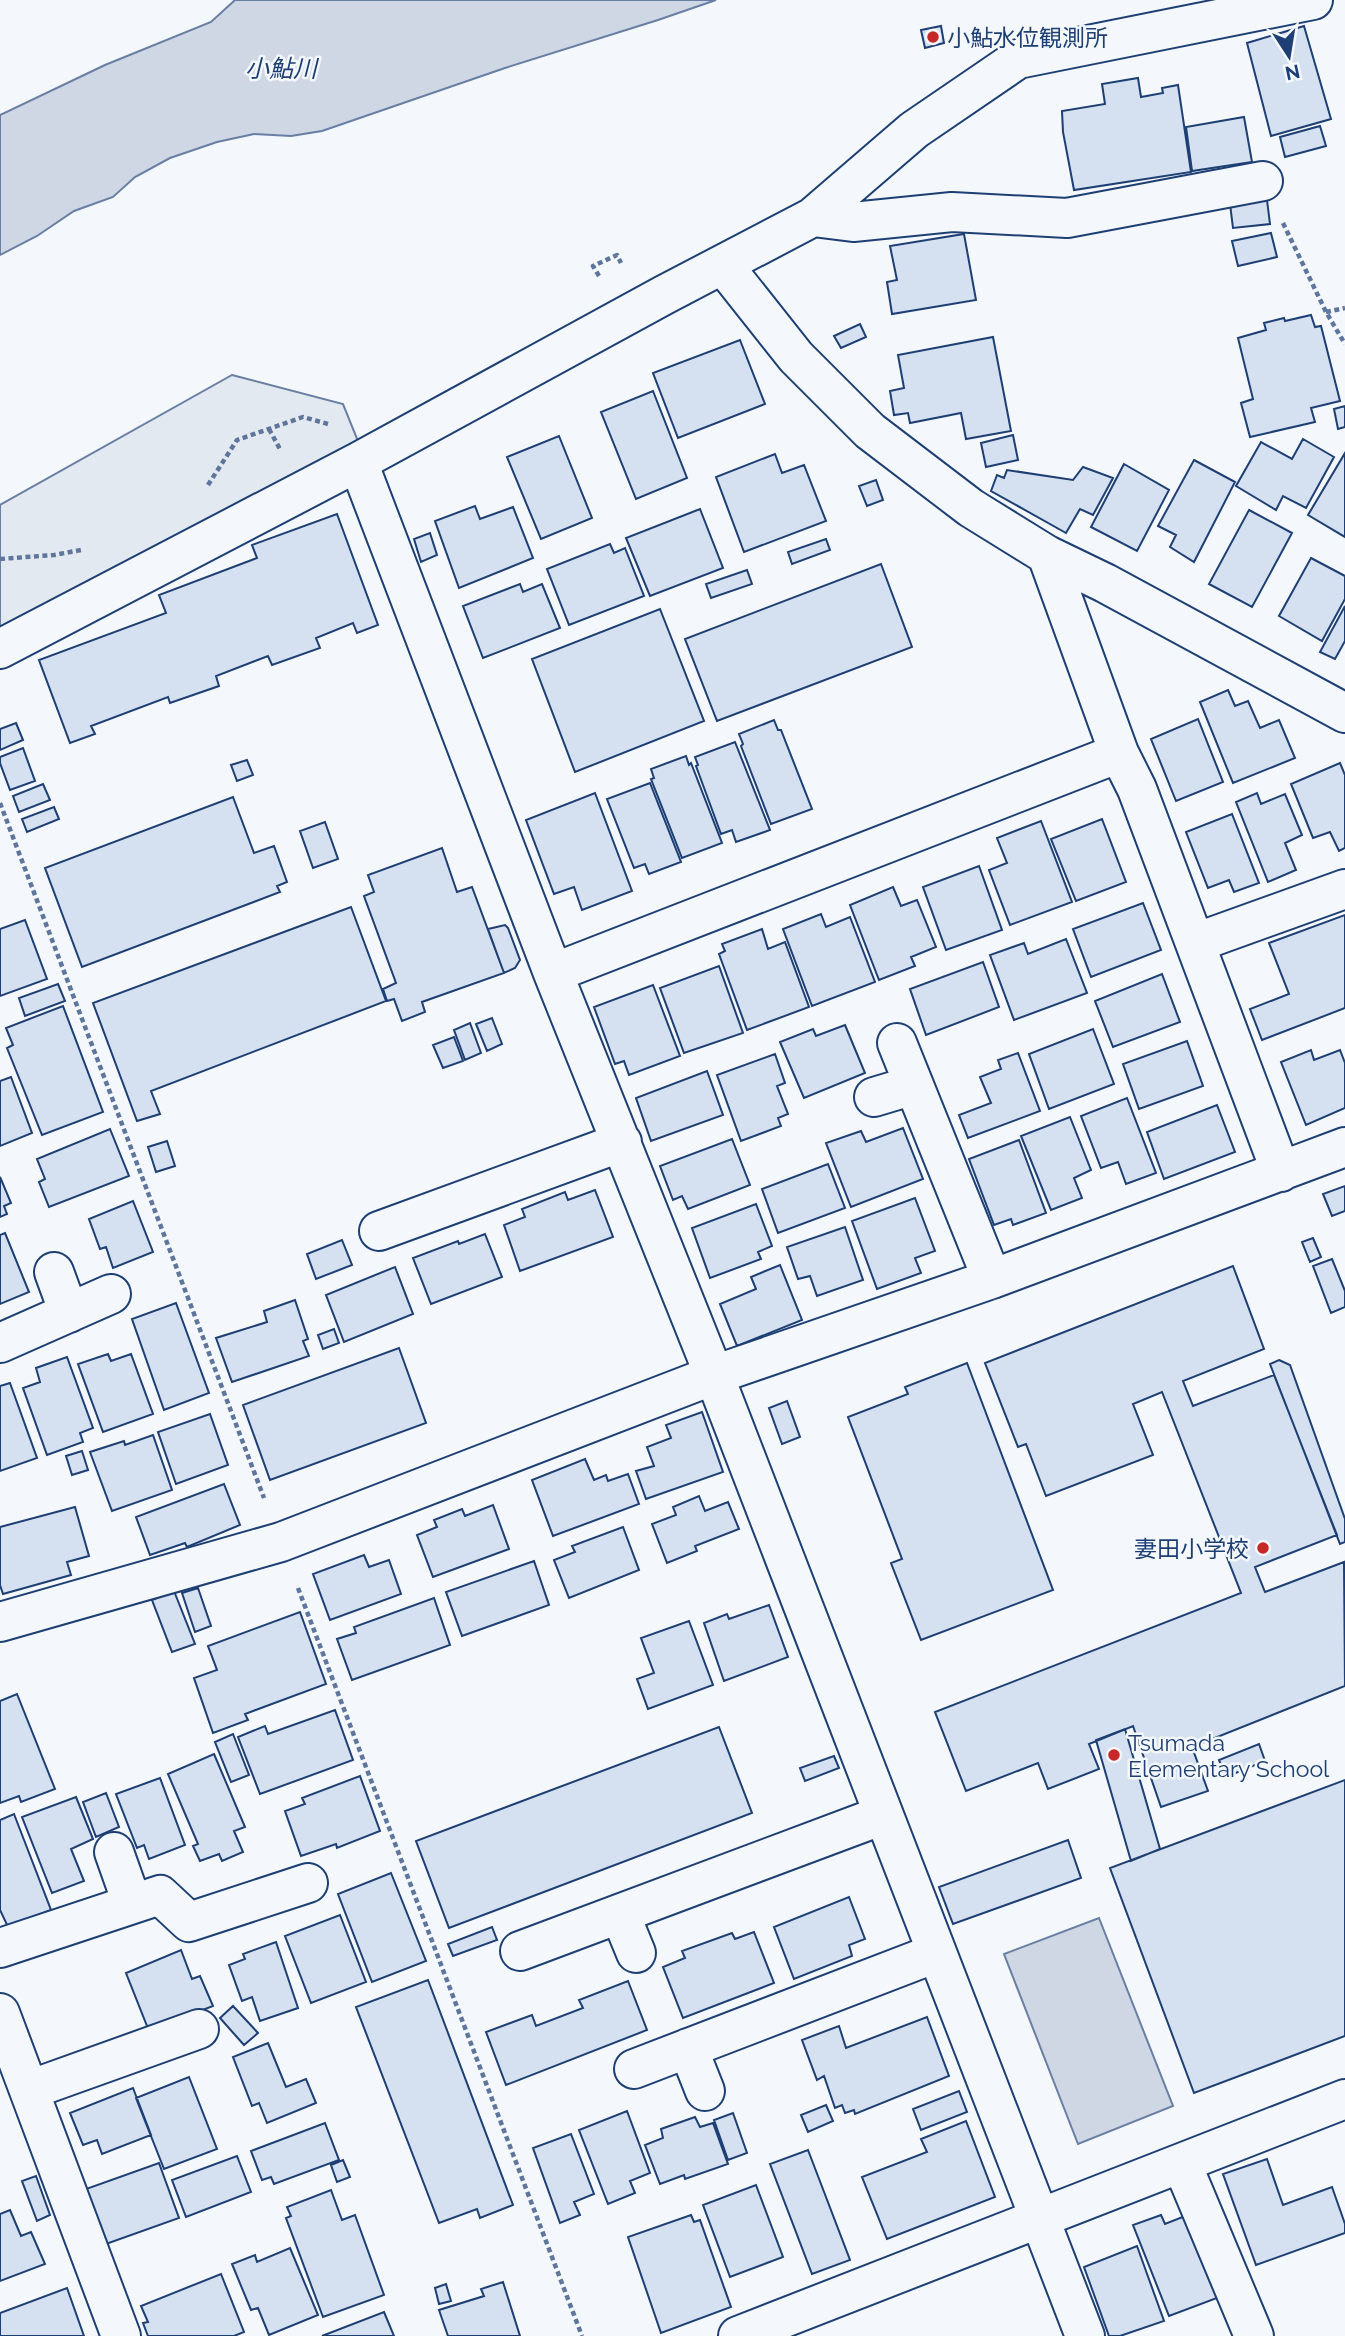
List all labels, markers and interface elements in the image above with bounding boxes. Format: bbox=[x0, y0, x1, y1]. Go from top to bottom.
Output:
north arrow bbox=[1254, 21, 1324, 91]
place label: 小鮎水位観測所 bbox=[947, 24, 1108, 51]
marker: 小鮎水位観測所 bbox=[925, 29, 941, 45]
water label: 小鮎川 bbox=[245, 54, 320, 83]
text: N bbox=[1283, 60, 1302, 85]
place label: 妻田小学校 bbox=[1134, 1535, 1249, 1562]
marker: 妻田小学校 bbox=[1255, 1540, 1271, 1556]
place label: Tsumada Elementary School bbox=[1128, 1729, 1330, 1782]
marker: Tsumada Elementary School bbox=[1106, 1747, 1122, 1763]

